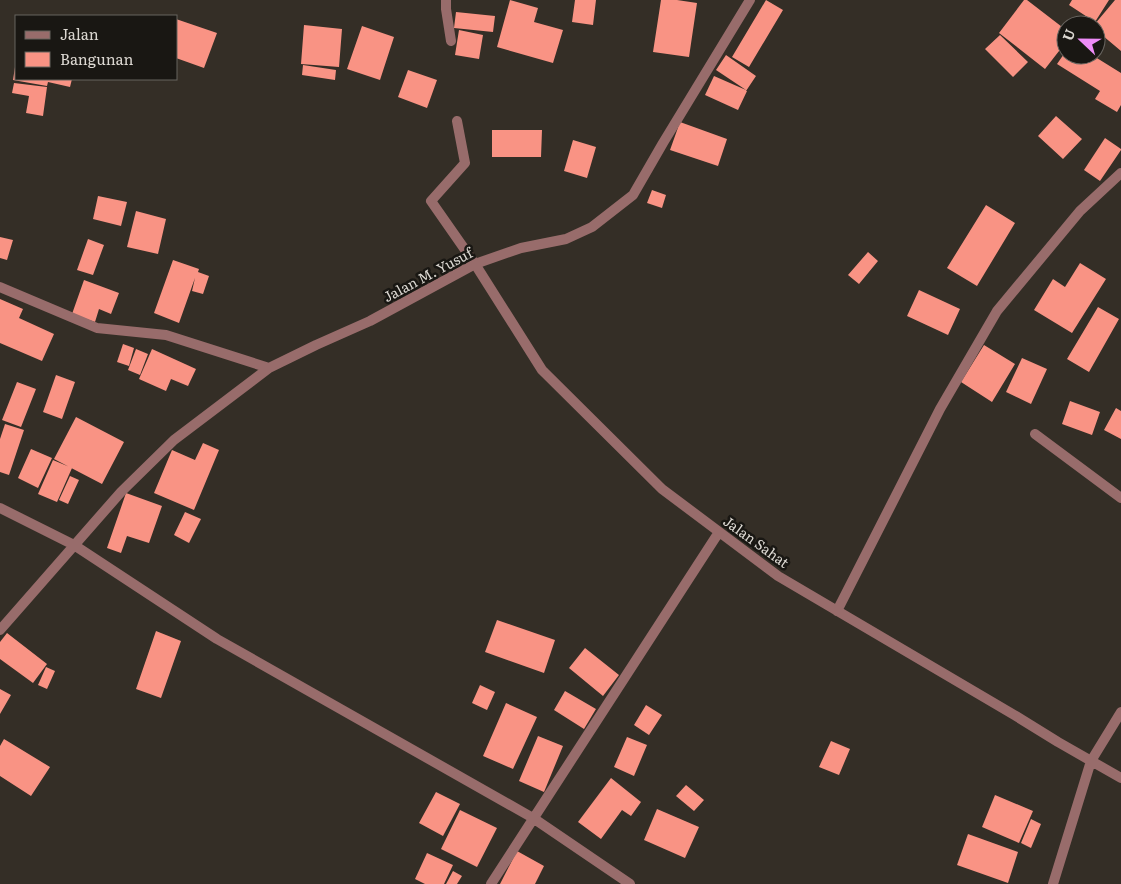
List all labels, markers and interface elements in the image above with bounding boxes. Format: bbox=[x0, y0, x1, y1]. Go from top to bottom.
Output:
legend bbox=[15, 15, 178, 80]
north arrow bbox=[1056, 15, 1106, 65]
text: Jalan bbox=[60, 22, 99, 45]
text: U bbox=[1057, 26, 1079, 44]
text: Bangunan bbox=[60, 47, 134, 70]
street label: Jalan M. Yusuf bbox=[379, 241, 477, 306]
street label: Jalan Sahat bbox=[720, 511, 794, 572]

